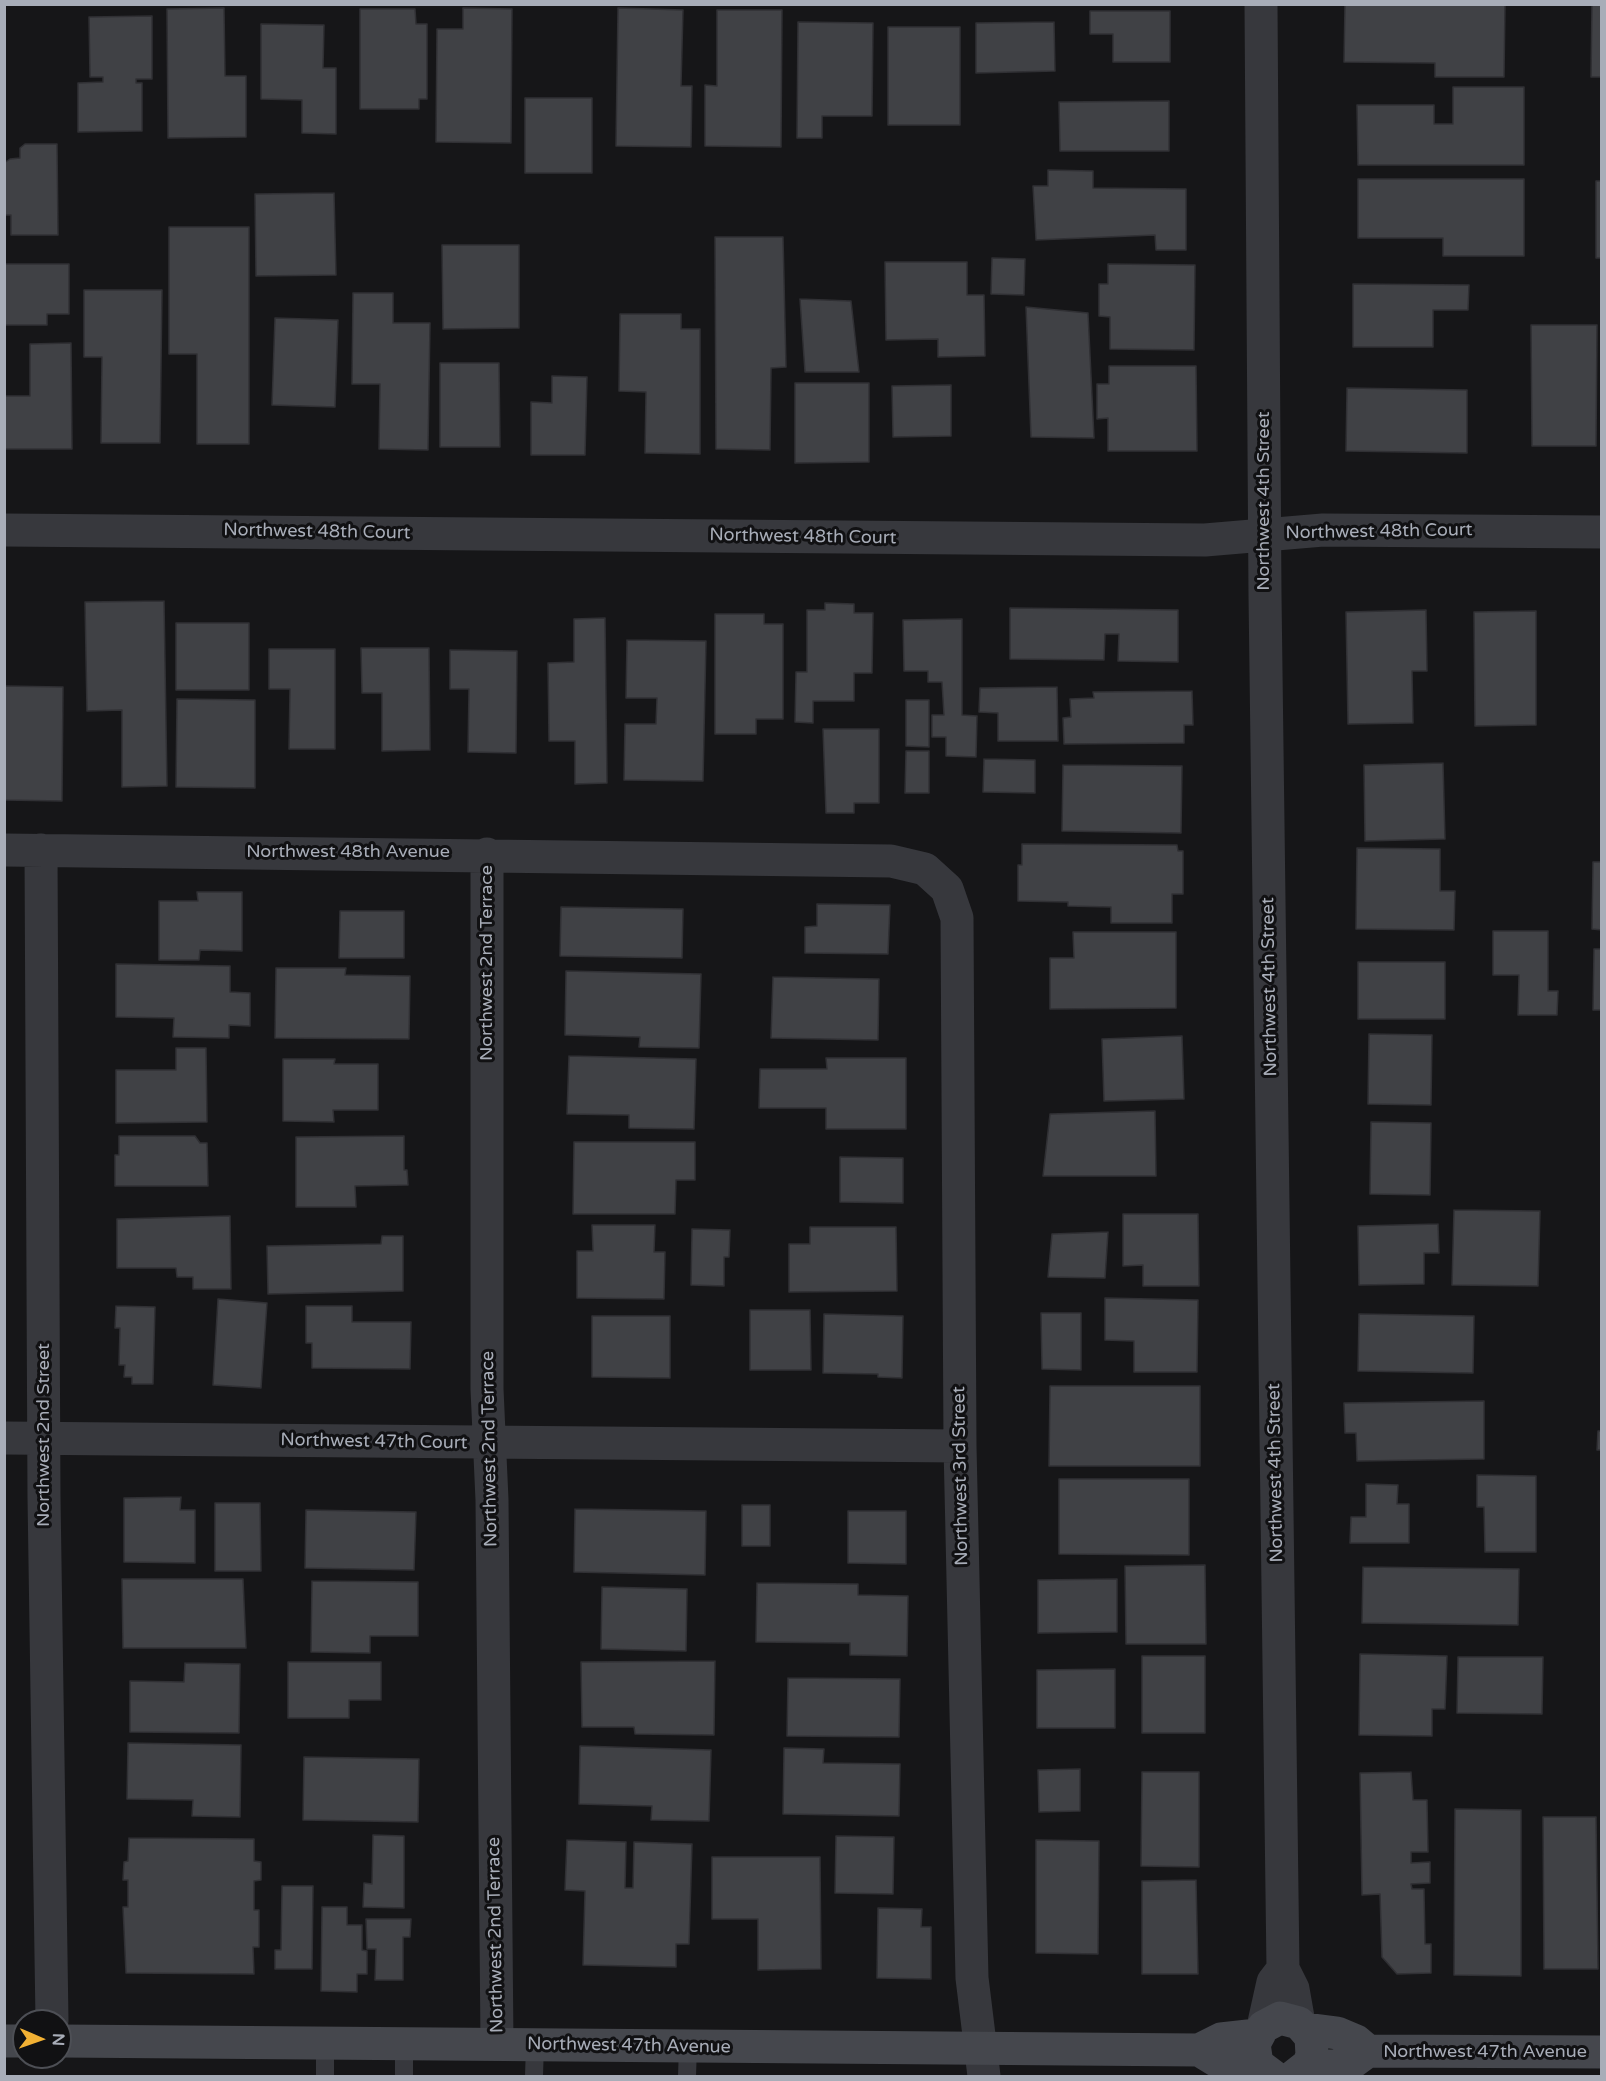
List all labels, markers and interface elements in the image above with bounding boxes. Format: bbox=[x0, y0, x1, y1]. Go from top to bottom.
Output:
street label: Northwest 4th Street bbox=[1253, 411, 1275, 591]
street label: Northwest 48th Court bbox=[223, 520, 411, 544]
street label: Northwest 48th Court bbox=[1285, 520, 1473, 544]
street label: Northwest 48th Court bbox=[709, 525, 897, 549]
street label: Northwest 48th Avenue bbox=[246, 841, 450, 863]
street label: Northwest 2nd Terrace bbox=[476, 865, 498, 1061]
street label: Northwest 4th Street bbox=[1258, 897, 1282, 1077]
street label: Northwest 2nd Street bbox=[33, 1343, 55, 1527]
street label: Northwest 2nd Terrace bbox=[477, 1351, 503, 1547]
street label: Northwest 4th Street bbox=[1264, 1383, 1288, 1563]
street label: Northwest 3rd Street bbox=[949, 1386, 973, 1566]
street label: Northwest 47th Court bbox=[280, 1430, 468, 1454]
street label: Northwest 2nd Terrace bbox=[483, 1837, 509, 2033]
north arrow bbox=[12, 2009, 72, 2069]
text: N bbox=[48, 2033, 68, 2046]
street label: Northwest 47th Avenue bbox=[527, 2033, 731, 2059]
street label: Northwest 47th Avenue bbox=[1383, 2041, 1587, 2063]

